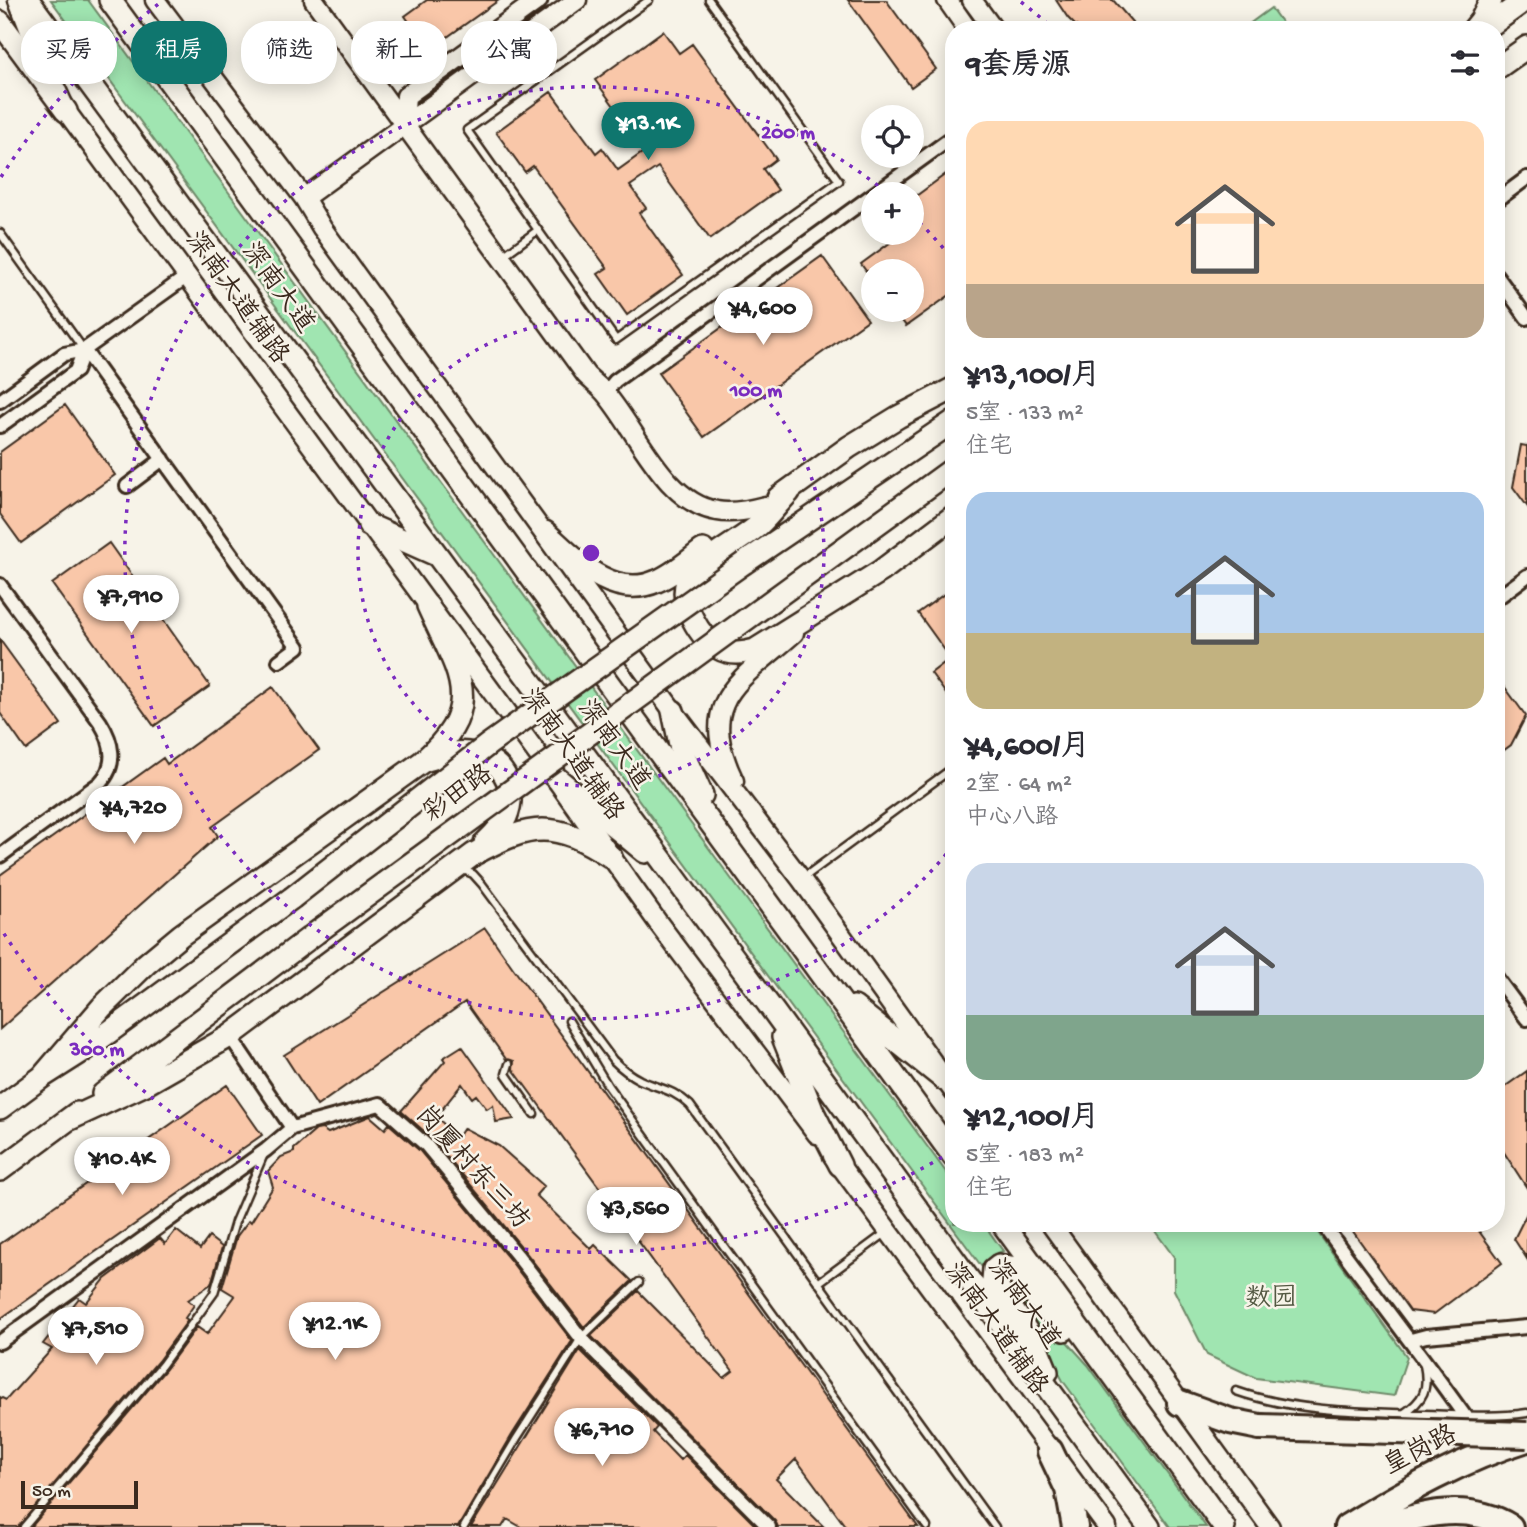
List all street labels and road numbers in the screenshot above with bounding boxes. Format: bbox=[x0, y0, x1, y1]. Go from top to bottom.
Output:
street label: 深南大道辅路 bbox=[177, 226, 295, 371]
street label: 深南大道 bbox=[233, 237, 321, 340]
street label: 深南大道辅路 bbox=[512, 683, 630, 828]
street label: 深南大道 bbox=[569, 694, 657, 797]
street label: 彩田路 bbox=[417, 758, 500, 830]
street label: 岗厦村东三坊 bbox=[407, 1099, 536, 1237]
street label: 深南大道 bbox=[979, 1253, 1067, 1356]
street label: 深南大道辅路 bbox=[936, 1257, 1054, 1402]
street label: 皇岗路 bbox=[1378, 1419, 1463, 1484]

